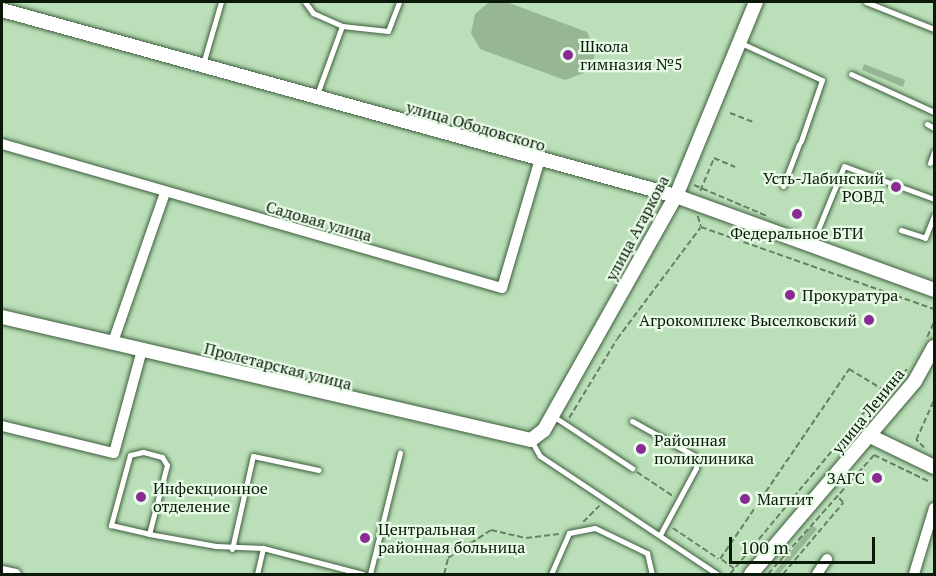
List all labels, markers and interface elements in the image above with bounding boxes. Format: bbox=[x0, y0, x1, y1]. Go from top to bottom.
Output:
place label: Школа гимназия №5 bbox=[580, 36, 683, 74]
marker: Школа гимназия №5 bbox=[561, 48, 575, 62]
street label: улица Ободовского bbox=[404, 97, 548, 155]
place label: Усть-Лабинский РОВД bbox=[763, 168, 884, 206]
street label: улица Агаркова bbox=[601, 172, 673, 284]
marker: Усть-Лабинский РОВД bbox=[889, 180, 903, 194]
street label: Садовая улица bbox=[264, 197, 374, 245]
marker: Федеральное БТИ bbox=[790, 207, 804, 221]
place label: Федеральное БТИ bbox=[730, 223, 864, 243]
place label: Прокуратура bbox=[802, 285, 898, 305]
marker: Прокуратура bbox=[783, 288, 797, 302]
place label: Агрокомплекс Выселковский bbox=[639, 310, 857, 330]
marker: Агрокомплекс Выселковский bbox=[862, 313, 876, 327]
street label: Пролетарская улица bbox=[202, 338, 354, 394]
street label: улица Ленина bbox=[828, 365, 908, 457]
place label: Районная поликлиника bbox=[654, 430, 754, 468]
marker: Районная поликлиника bbox=[632, 440, 650, 458]
place label: ЗАГС bbox=[827, 468, 865, 488]
marker: ЗАГС bbox=[870, 471, 884, 485]
place label: Инфекционное отделение bbox=[153, 478, 268, 516]
place label: Магнит bbox=[757, 489, 813, 509]
marker: Инфекционное отделение bbox=[134, 490, 148, 504]
marker: Магнит bbox=[738, 492, 752, 506]
place label: Центральная районная больница bbox=[378, 519, 525, 557]
scale bar bbox=[732, 525, 878, 563]
marker: Центральная районная больница bbox=[356, 529, 374, 547]
text: 100 m bbox=[740, 535, 789, 559]

